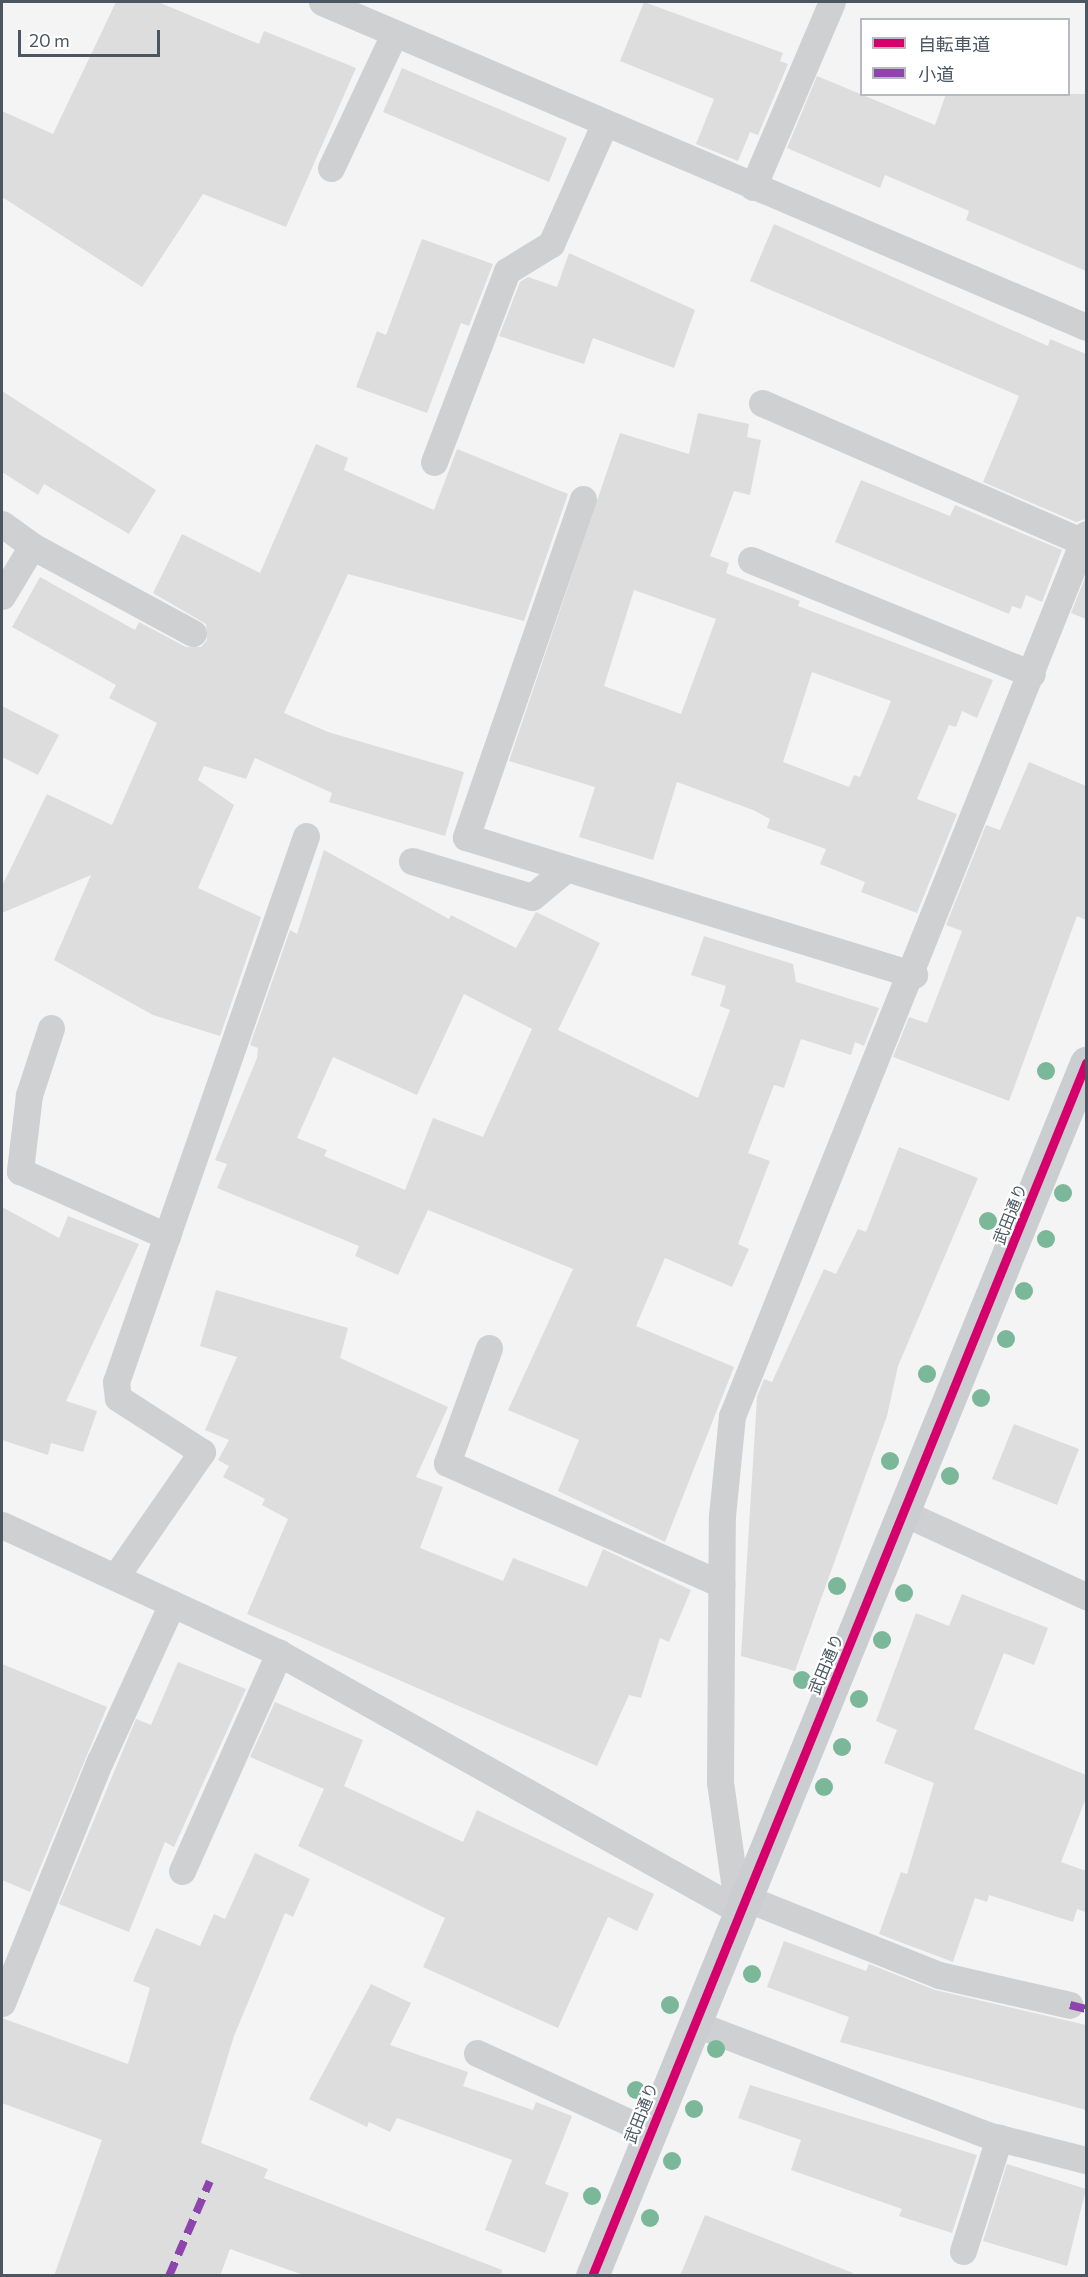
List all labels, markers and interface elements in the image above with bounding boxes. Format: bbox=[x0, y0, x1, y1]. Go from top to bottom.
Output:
scale bar bbox=[21, 18, 164, 56]
legend bbox=[860, 18, 1070, 96]
text: 20 m bbox=[29, 29, 70, 51]
text: 自転車道 bbox=[918, 33, 990, 55]
text: 小道 bbox=[918, 63, 954, 85]
street label: 武田通り bbox=[989, 1181, 1031, 1247]
street label: 武田通り bbox=[805, 1631, 847, 1697]
street label: 武田通り bbox=[620, 2080, 662, 2146]

